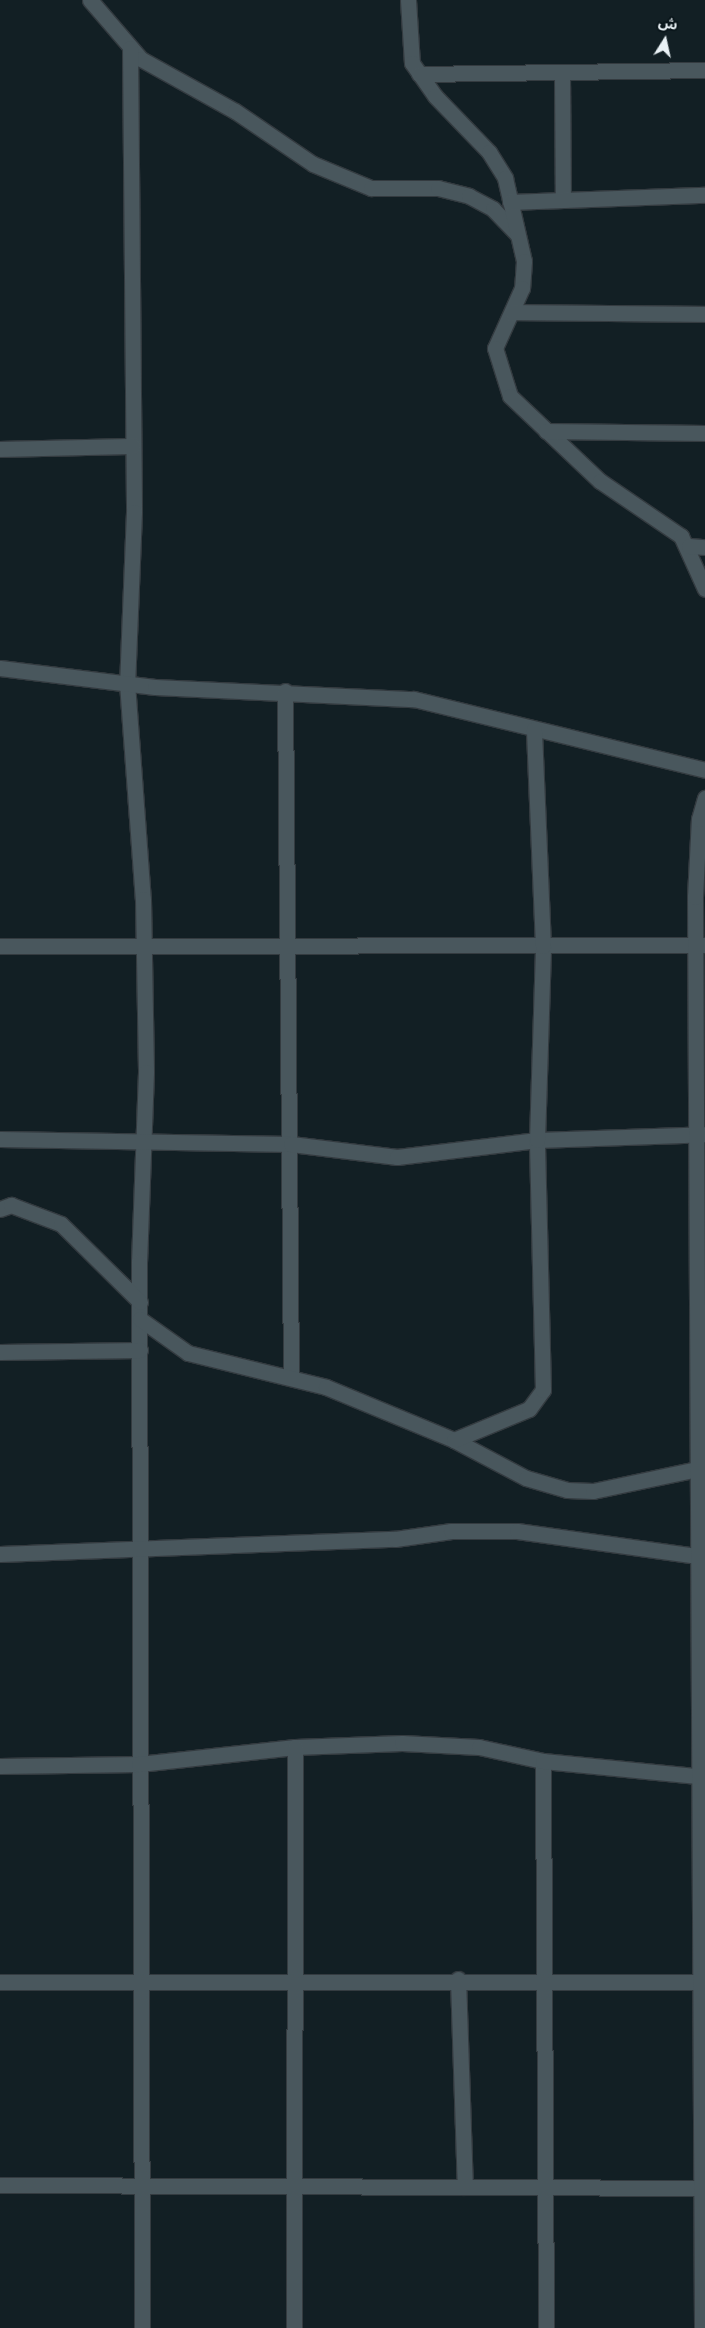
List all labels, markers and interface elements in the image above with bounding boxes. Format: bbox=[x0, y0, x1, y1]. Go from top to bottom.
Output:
north arrow bbox=[640, 15, 690, 65]
text: ش bbox=[657, 15, 679, 35]

